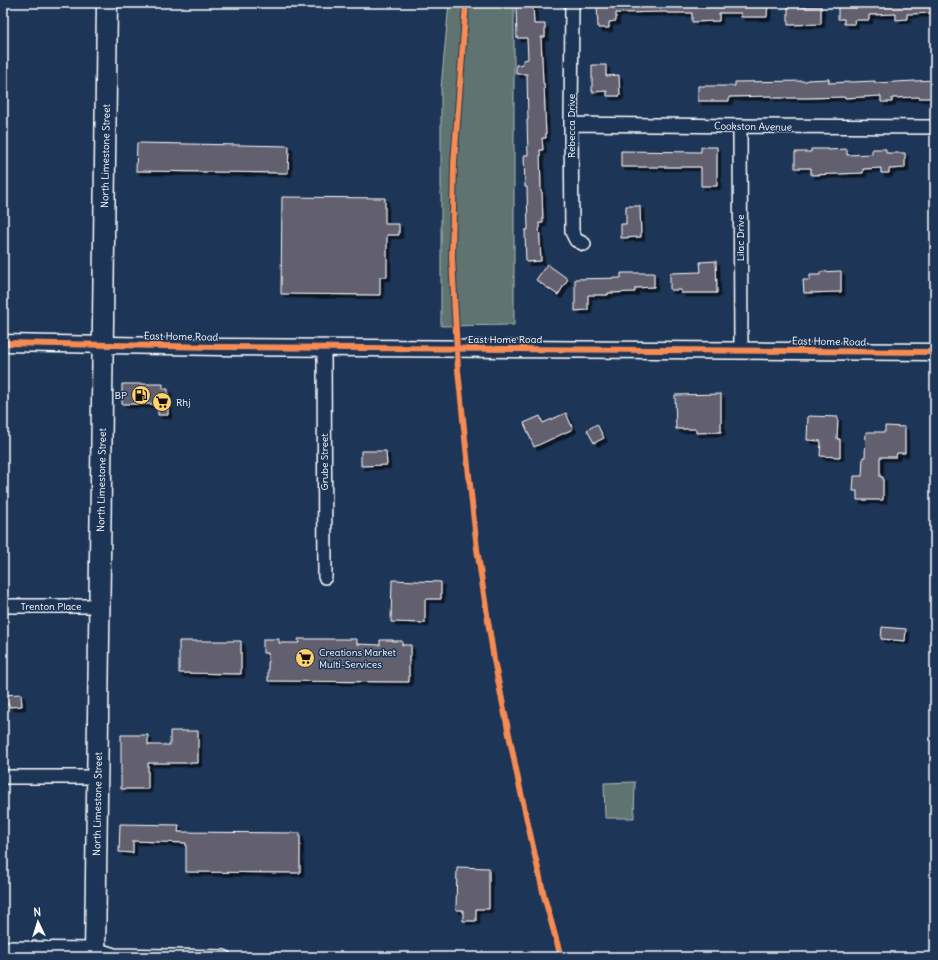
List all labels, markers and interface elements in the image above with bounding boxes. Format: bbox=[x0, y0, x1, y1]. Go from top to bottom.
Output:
street label: Rebecca Drive bbox=[565, 94, 578, 158]
street label: North Limestone Street bbox=[98, 103, 113, 208]
street label: Cookston Avenue bbox=[714, 119, 792, 134]
street label: Lilac Drive bbox=[734, 215, 747, 261]
street label: East Home Road bbox=[144, 329, 218, 344]
street label: East Home Road bbox=[468, 333, 542, 346]
street label: East Home Road bbox=[792, 334, 866, 349]
fuel station icon: BP bbox=[130, 384, 152, 406]
place label: BP bbox=[114, 389, 127, 402]
supermarket icon: Rhj bbox=[151, 391, 173, 413]
place label: Rhj bbox=[176, 396, 190, 409]
street label: North Limestone Street bbox=[94, 427, 109, 532]
street label: Grube Street bbox=[318, 433, 331, 491]
street label: Trenton Place bbox=[21, 600, 81, 613]
place label: Creations Market Multi-Services bbox=[319, 646, 397, 671]
supermarket icon: Creations Market Multi-Services bbox=[294, 647, 316, 669]
street label: North Limestone Street bbox=[90, 751, 105, 856]
north arrow bbox=[18, 902, 58, 942]
text: N bbox=[33, 905, 42, 919]

